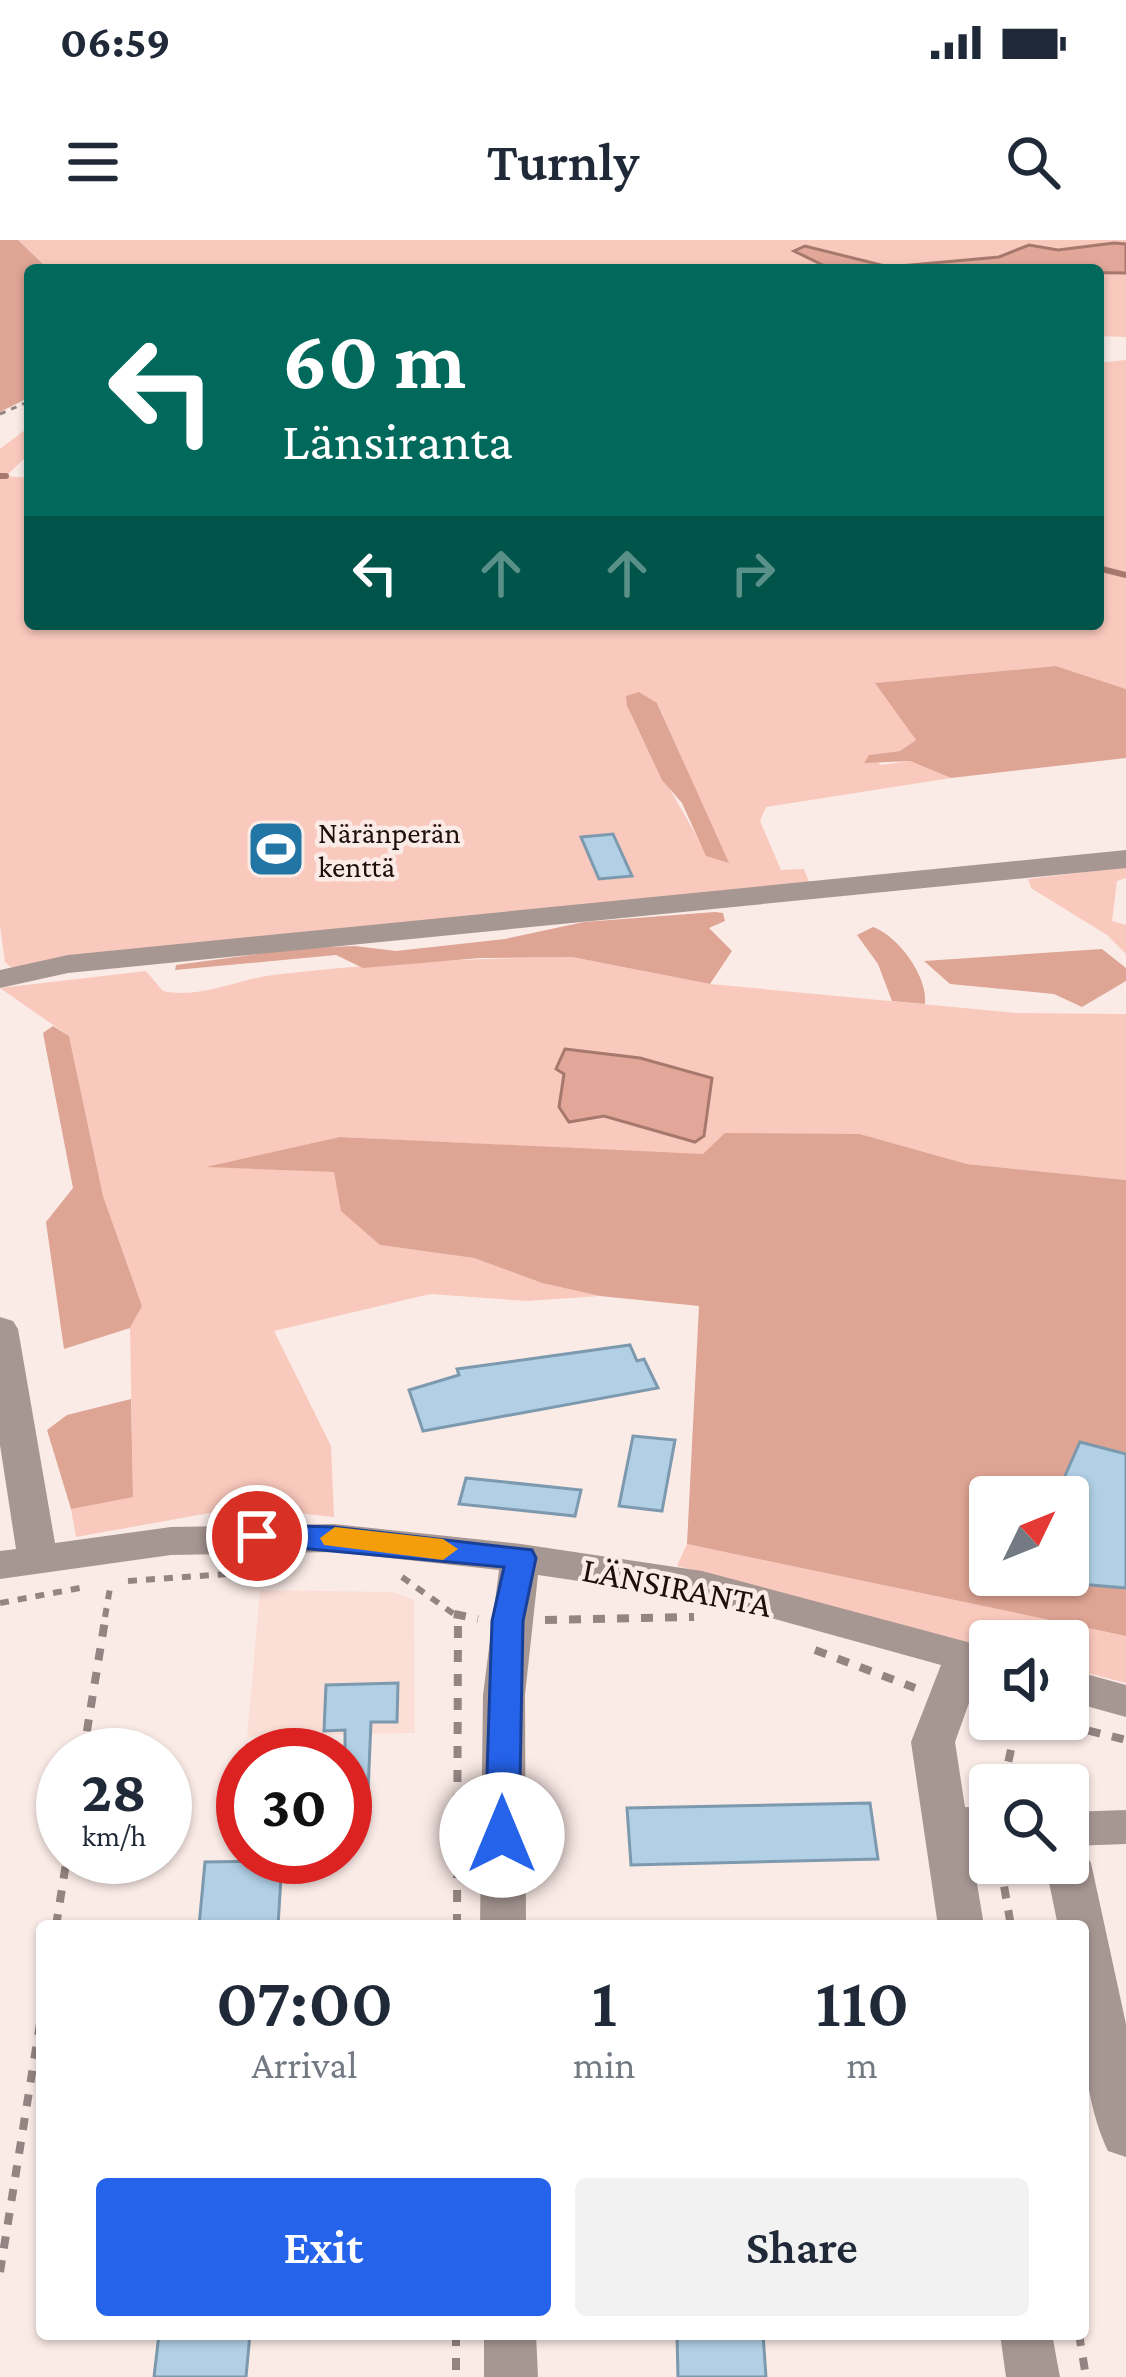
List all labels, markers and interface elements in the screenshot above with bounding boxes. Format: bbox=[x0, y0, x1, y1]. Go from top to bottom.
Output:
text: 06:59 bbox=[60, 17, 171, 67]
icon: menu bbox=[60, 129, 126, 195]
icon: search bbox=[1000, 129, 1066, 195]
text: Turnly bbox=[487, 132, 639, 192]
icon: left bbox=[84, 312, 240, 468]
text: 60 m bbox=[282, 313, 466, 406]
text: Länsiranta bbox=[282, 411, 513, 471]
icon: left bbox=[342, 540, 408, 606]
icon: ahead bbox=[468, 540, 534, 606]
icon: ahead bbox=[594, 540, 660, 606]
icon: right bbox=[720, 540, 786, 606]
place label: Näränperän kenttä bbox=[318, 816, 461, 883]
sports icon: Näränperän kenttä bbox=[245, 818, 307, 880]
north arrow bbox=[969, 1476, 1089, 1596]
map controls bbox=[969, 1476, 1089, 1884]
pin bbox=[206, 1485, 308, 1587]
icon: arrive bbox=[224, 1503, 290, 1569]
street label: LÄNSIRANTA bbox=[579, 1549, 775, 1625]
button: sound bbox=[969, 1620, 1089, 1740]
speed limit sign: 30 bbox=[216, 1728, 372, 1884]
text: 28 bbox=[81, 1757, 147, 1824]
button: search bbox=[969, 1764, 1089, 1884]
position arrow bbox=[439, 1772, 565, 1898]
text: km/h bbox=[82, 1819, 146, 1852]
text: 07:00 bbox=[216, 1961, 393, 2041]
text: 1 bbox=[591, 1961, 617, 2041]
text: 110 bbox=[815, 1961, 909, 2041]
text: Arrival bbox=[251, 2043, 358, 2086]
text: min bbox=[573, 2043, 636, 2086]
text: m bbox=[847, 2043, 878, 2086]
button: Exit bbox=[96, 2178, 551, 2316]
button: Share bbox=[575, 2178, 1029, 2316]

